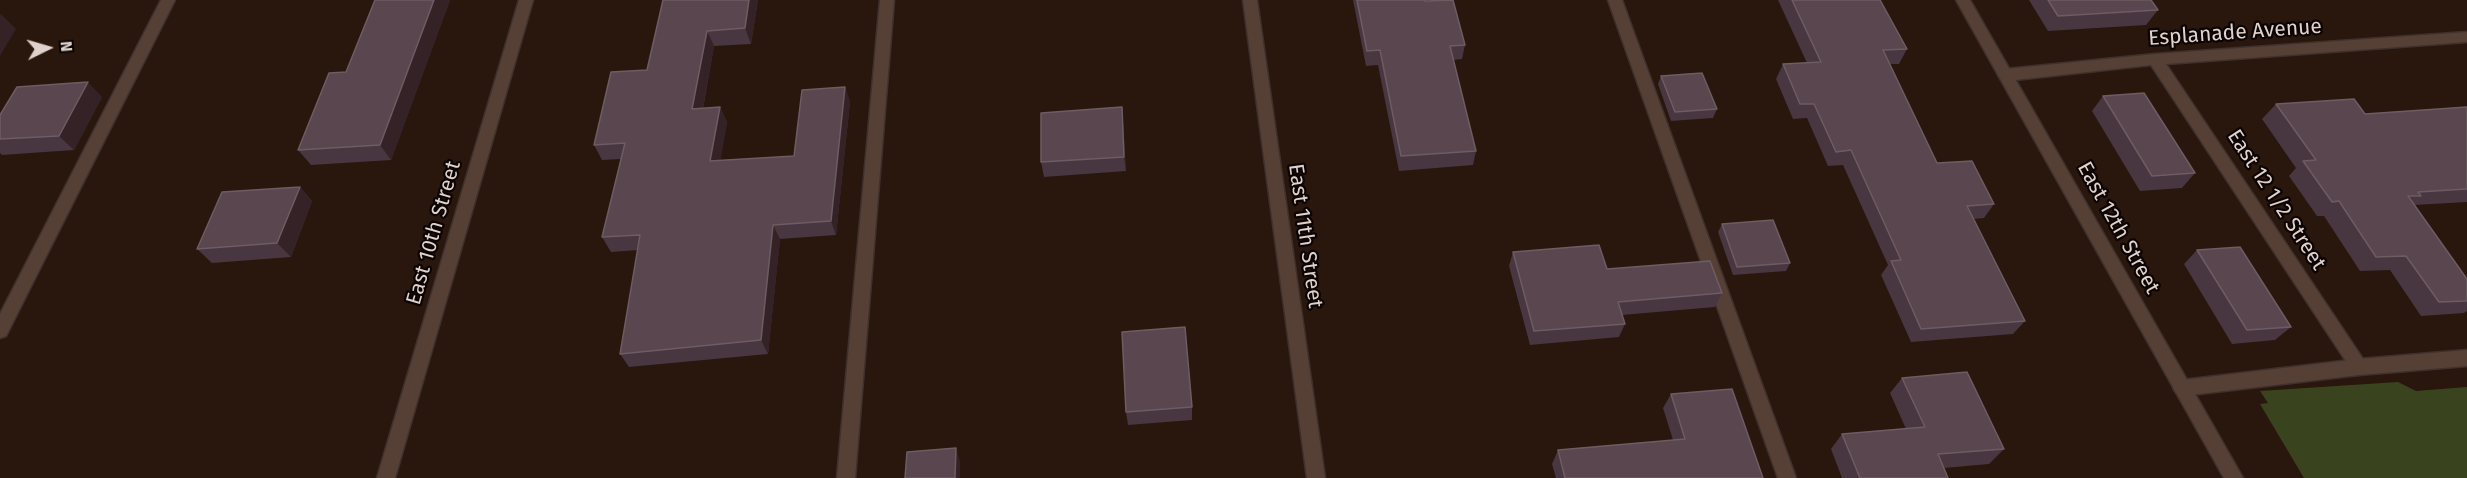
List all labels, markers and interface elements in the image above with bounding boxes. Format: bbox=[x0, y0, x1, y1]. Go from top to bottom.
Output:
street label: Esplanade Avenue bbox=[2147, 14, 2323, 52]
north arrow bbox=[18, 18, 78, 78]
text: N bbox=[57, 40, 76, 52]
street label: East 12 1/2 Street bbox=[2221, 125, 2331, 275]
street label: East 10th Street bbox=[401, 158, 467, 308]
street label: East 12th Street bbox=[2071, 158, 2165, 298]
street label: East 11th Street bbox=[1282, 162, 1328, 310]

